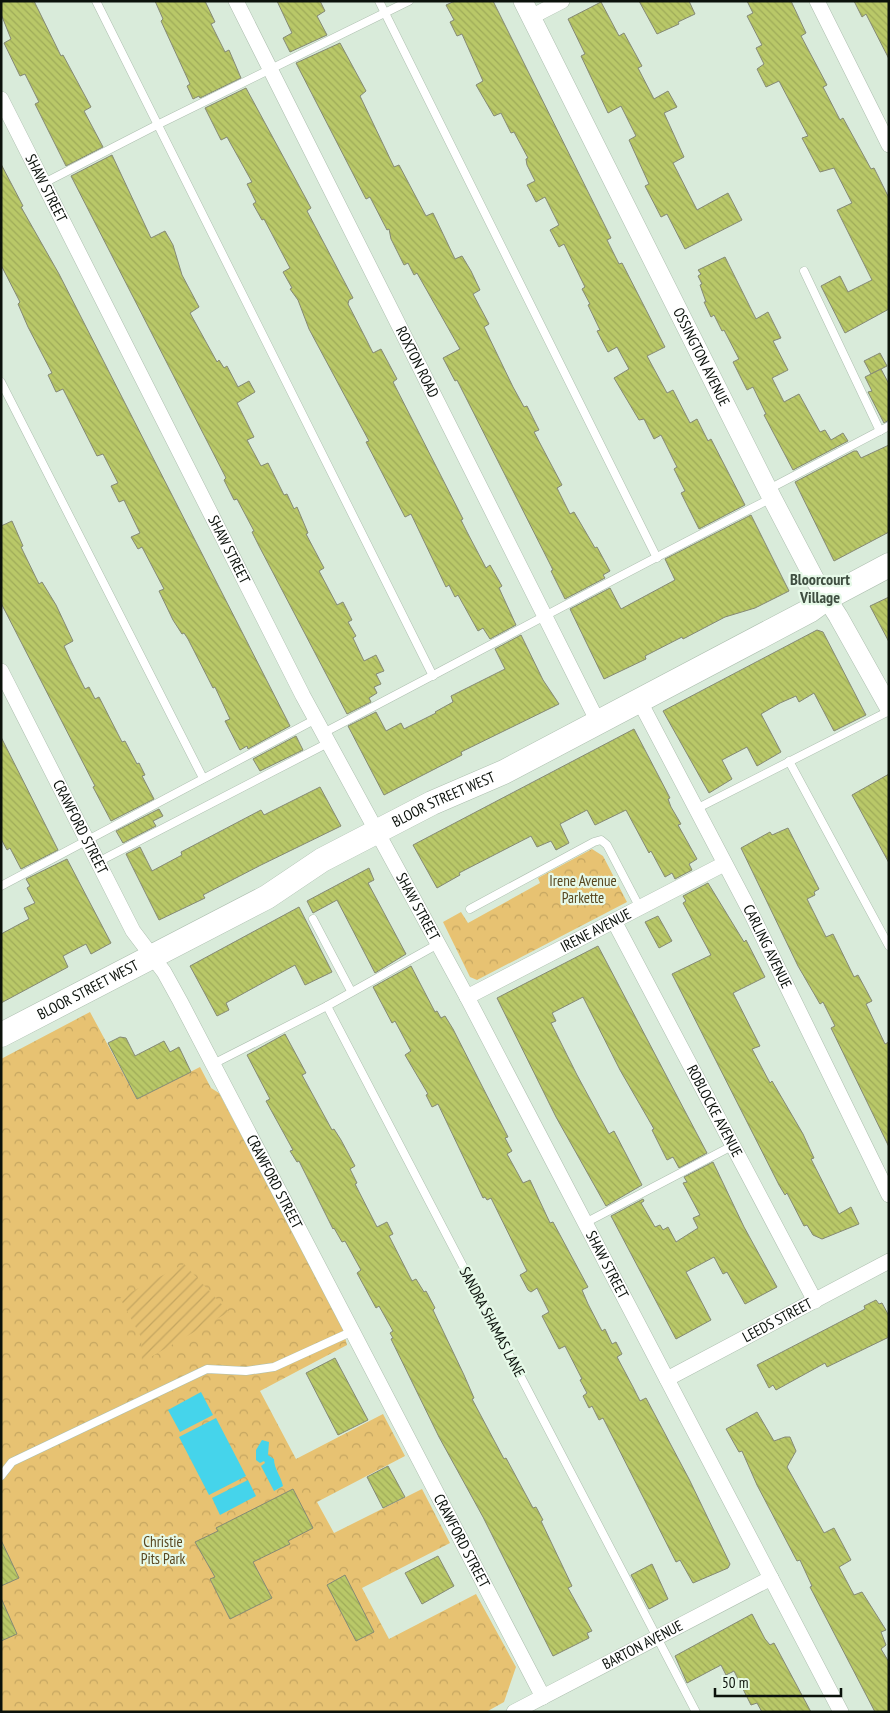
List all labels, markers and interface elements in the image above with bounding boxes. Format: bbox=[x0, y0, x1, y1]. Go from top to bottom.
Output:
street label: SHAW STREET bbox=[21, 151, 72, 226]
street label: OSSINGTON AVENUE bbox=[669, 304, 734, 409]
street label: ROXTON ROAD bbox=[392, 323, 444, 401]
street label: SHAW STREET bbox=[204, 512, 255, 587]
district label: Bloorcourt Village bbox=[790, 569, 850, 607]
street label: BLOOR STREET WEST bbox=[389, 767, 498, 831]
street label: CRAWFORD STREET bbox=[49, 776, 113, 877]
street label: SHAW STREET bbox=[392, 869, 444, 944]
park label: Irene Avenue Parkette bbox=[549, 871, 617, 907]
street label: CARLING AVENUE bbox=[739, 901, 796, 991]
street label: IRENE AVENUE bbox=[557, 904, 634, 956]
street label: BLOOR STREET WEST bbox=[34, 955, 142, 1024]
street label: ROBLOCKE AVENUE bbox=[683, 1062, 747, 1160]
street label: CRAWFORD STREET bbox=[242, 1131, 307, 1232]
street label: SHAW STREET bbox=[582, 1227, 633, 1302]
street label: SANDRA SHAMAS LANE bbox=[455, 1264, 529, 1380]
street label: LEEDS STREET bbox=[739, 1293, 816, 1346]
street label: CRAWFORD STREET bbox=[430, 1490, 494, 1591]
park label: Christie Pits Park bbox=[141, 1532, 186, 1568]
street label: BARTON AVENUE bbox=[599, 1616, 686, 1673]
scale bar bbox=[715, 1666, 841, 1698]
text: 50 m bbox=[722, 1673, 748, 1692]

